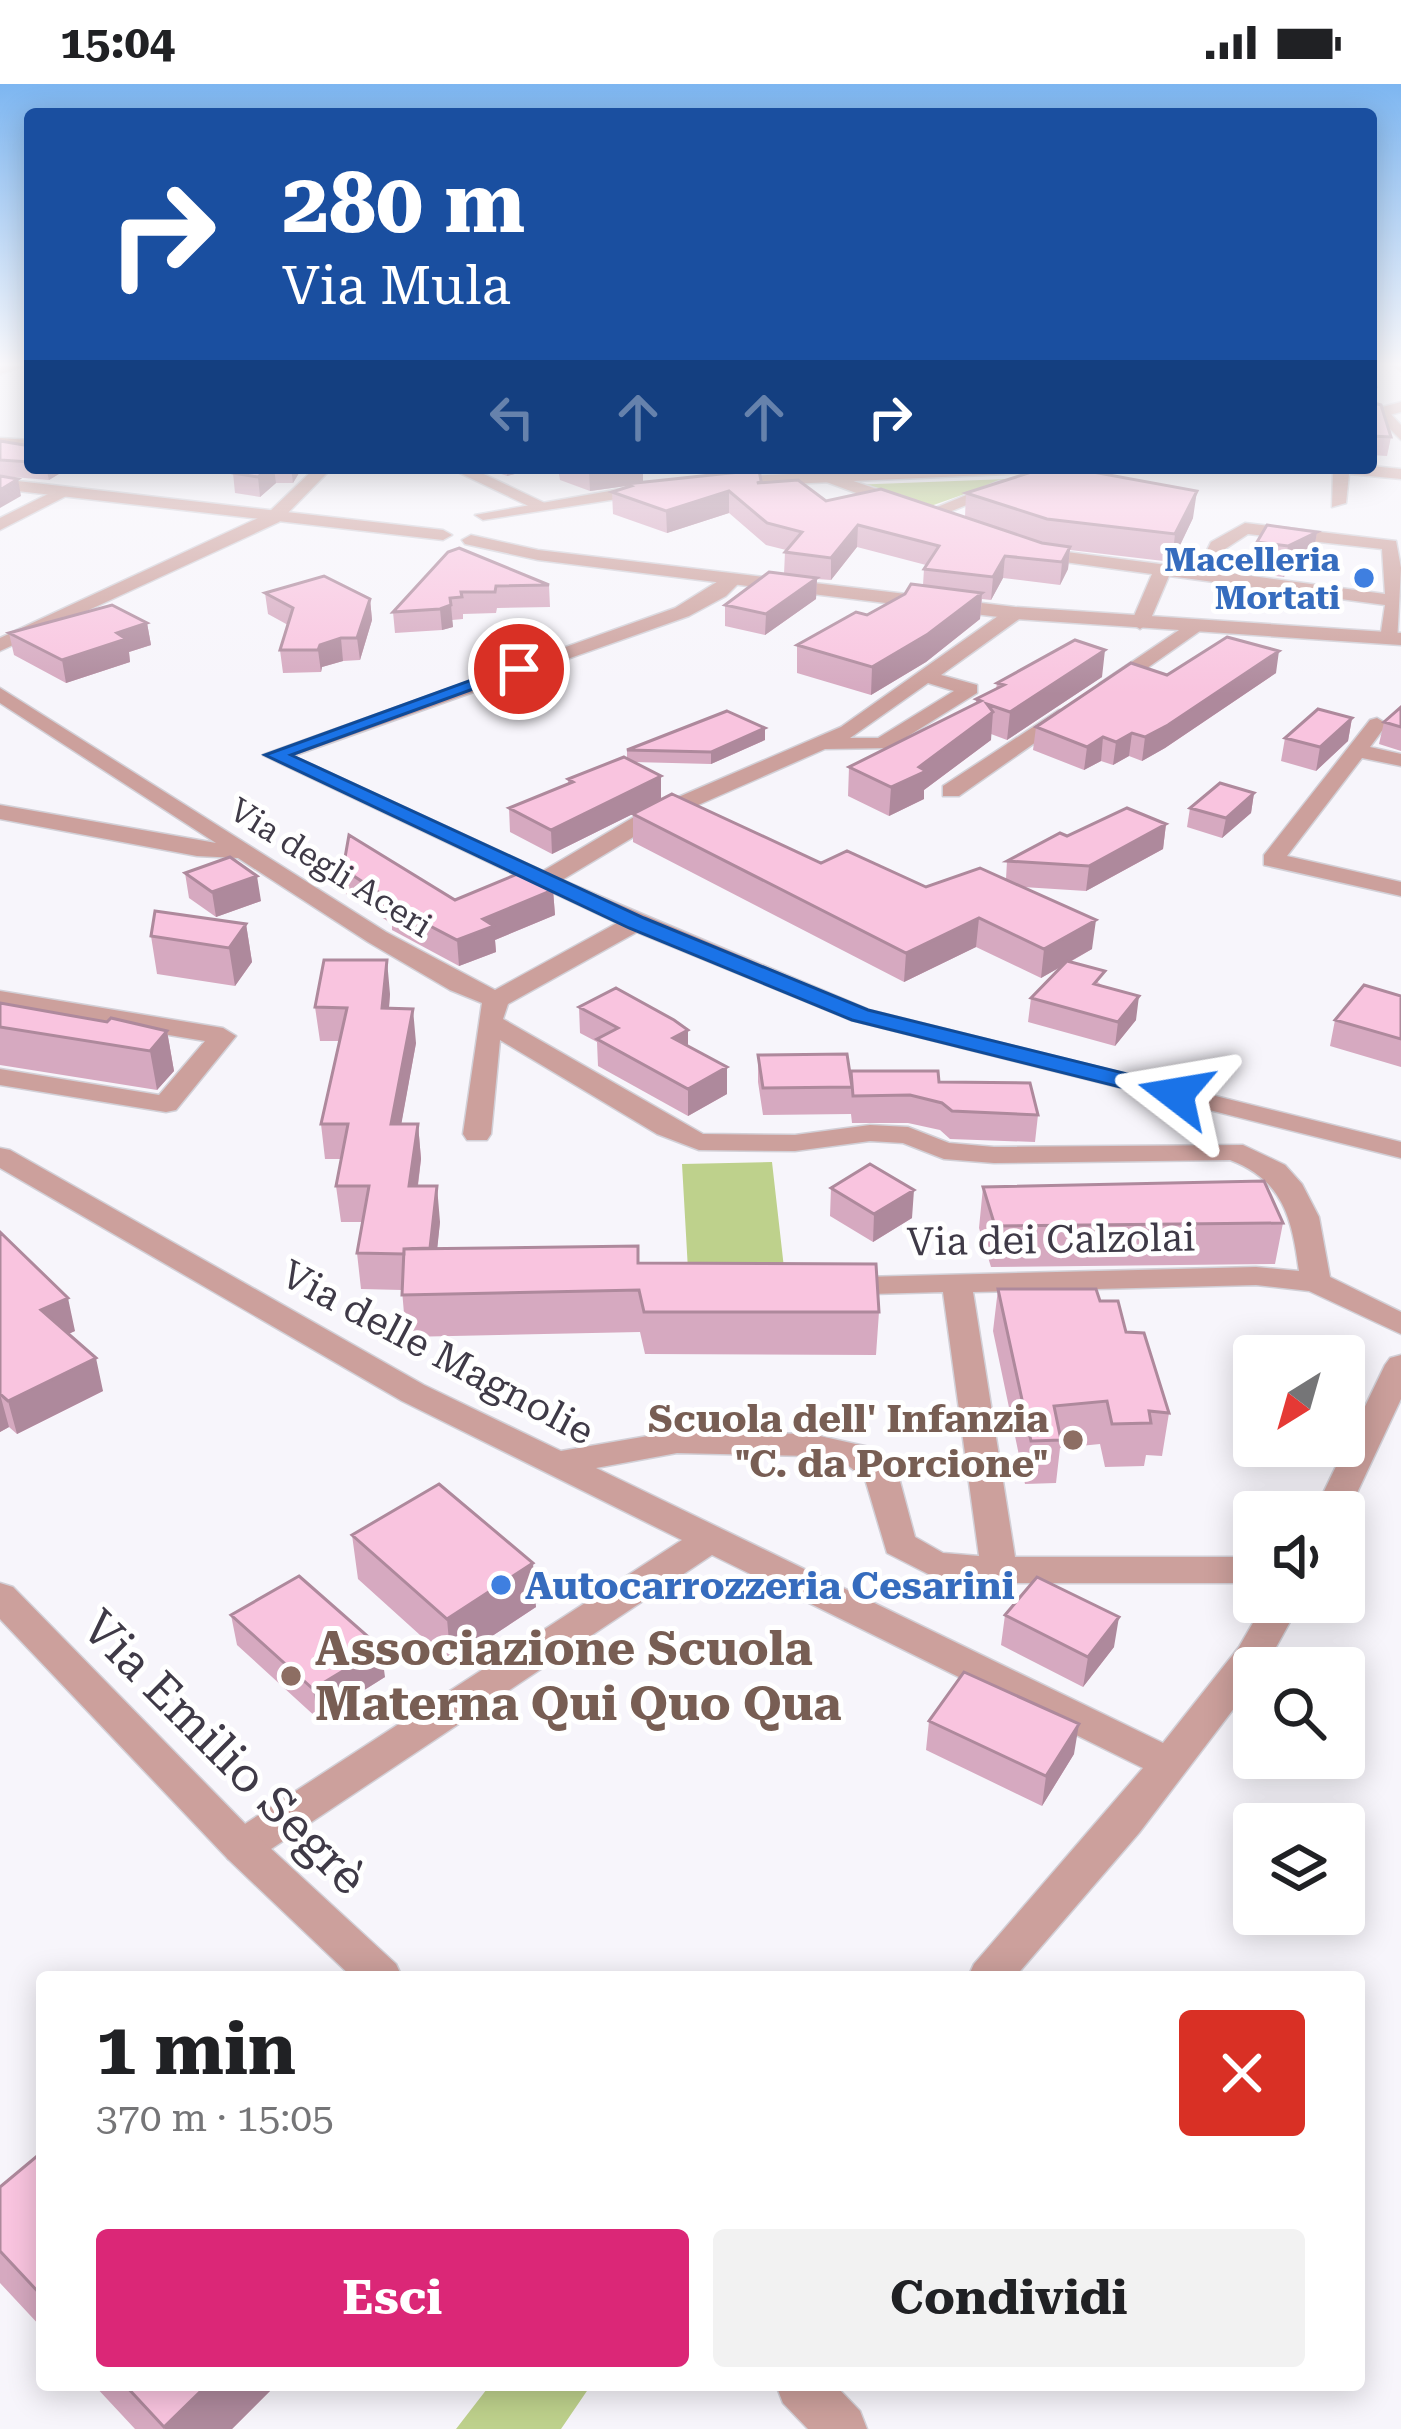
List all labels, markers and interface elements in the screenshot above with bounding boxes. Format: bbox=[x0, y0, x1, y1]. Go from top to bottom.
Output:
text: 15:04 bbox=[60, 16, 175, 69]
text: 280 m bbox=[282, 154, 525, 252]
icon: right bbox=[84, 156, 240, 312]
text: Via Mula bbox=[282, 254, 511, 317]
icon: left bbox=[479, 384, 545, 450]
icon: ahead bbox=[605, 384, 671, 450]
icon: ahead bbox=[731, 384, 797, 450]
icon: right bbox=[857, 384, 923, 450]
place label: Macelleria Mortati bbox=[1164, 540, 1341, 617]
marker: Macelleria Mortati bbox=[1351, 565, 1377, 591]
pin bbox=[468, 618, 570, 720]
icon: arrive bbox=[486, 636, 552, 702]
street label: Via degli Aceri bbox=[223, 790, 439, 945]
position arrow bbox=[1113, 1031, 1239, 1157]
street label: Via dei Calzolai bbox=[906, 1214, 1196, 1266]
street label: Via delle Magnolie bbox=[273, 1251, 602, 1455]
north arrow bbox=[1233, 1335, 1365, 1467]
map controls bbox=[1233, 1335, 1365, 1935]
place label: Scuola dell' Infanzia "C. da Porcione" bbox=[648, 1396, 1049, 1487]
marker: Scuola dell' Infanzia "C. da Porcione" bbox=[1060, 1427, 1086, 1453]
button: sound bbox=[1233, 1491, 1365, 1623]
place label: Autocarrozzeria Cesarini bbox=[525, 1563, 1015, 1609]
marker: Autocarrozzeria Cesarini bbox=[488, 1572, 514, 1598]
street label: Via Emilio Segrè bbox=[71, 1599, 378, 1906]
place label: Associazione Scuola Materna Qui Quo Qua bbox=[315, 1621, 842, 1732]
button: search bbox=[1233, 1647, 1365, 1779]
marker: Associazione Scuola Materna Qui Quo Qua bbox=[278, 1663, 304, 1689]
button: layers bbox=[1233, 1803, 1365, 1935]
text: 1 min bbox=[96, 2007, 296, 2092]
button: close bbox=[1179, 2010, 1305, 2136]
text: 370 m · 15:05 bbox=[96, 2095, 334, 2141]
button: Esci bbox=[96, 2229, 689, 2367]
button: Condividi bbox=[713, 2229, 1305, 2367]

